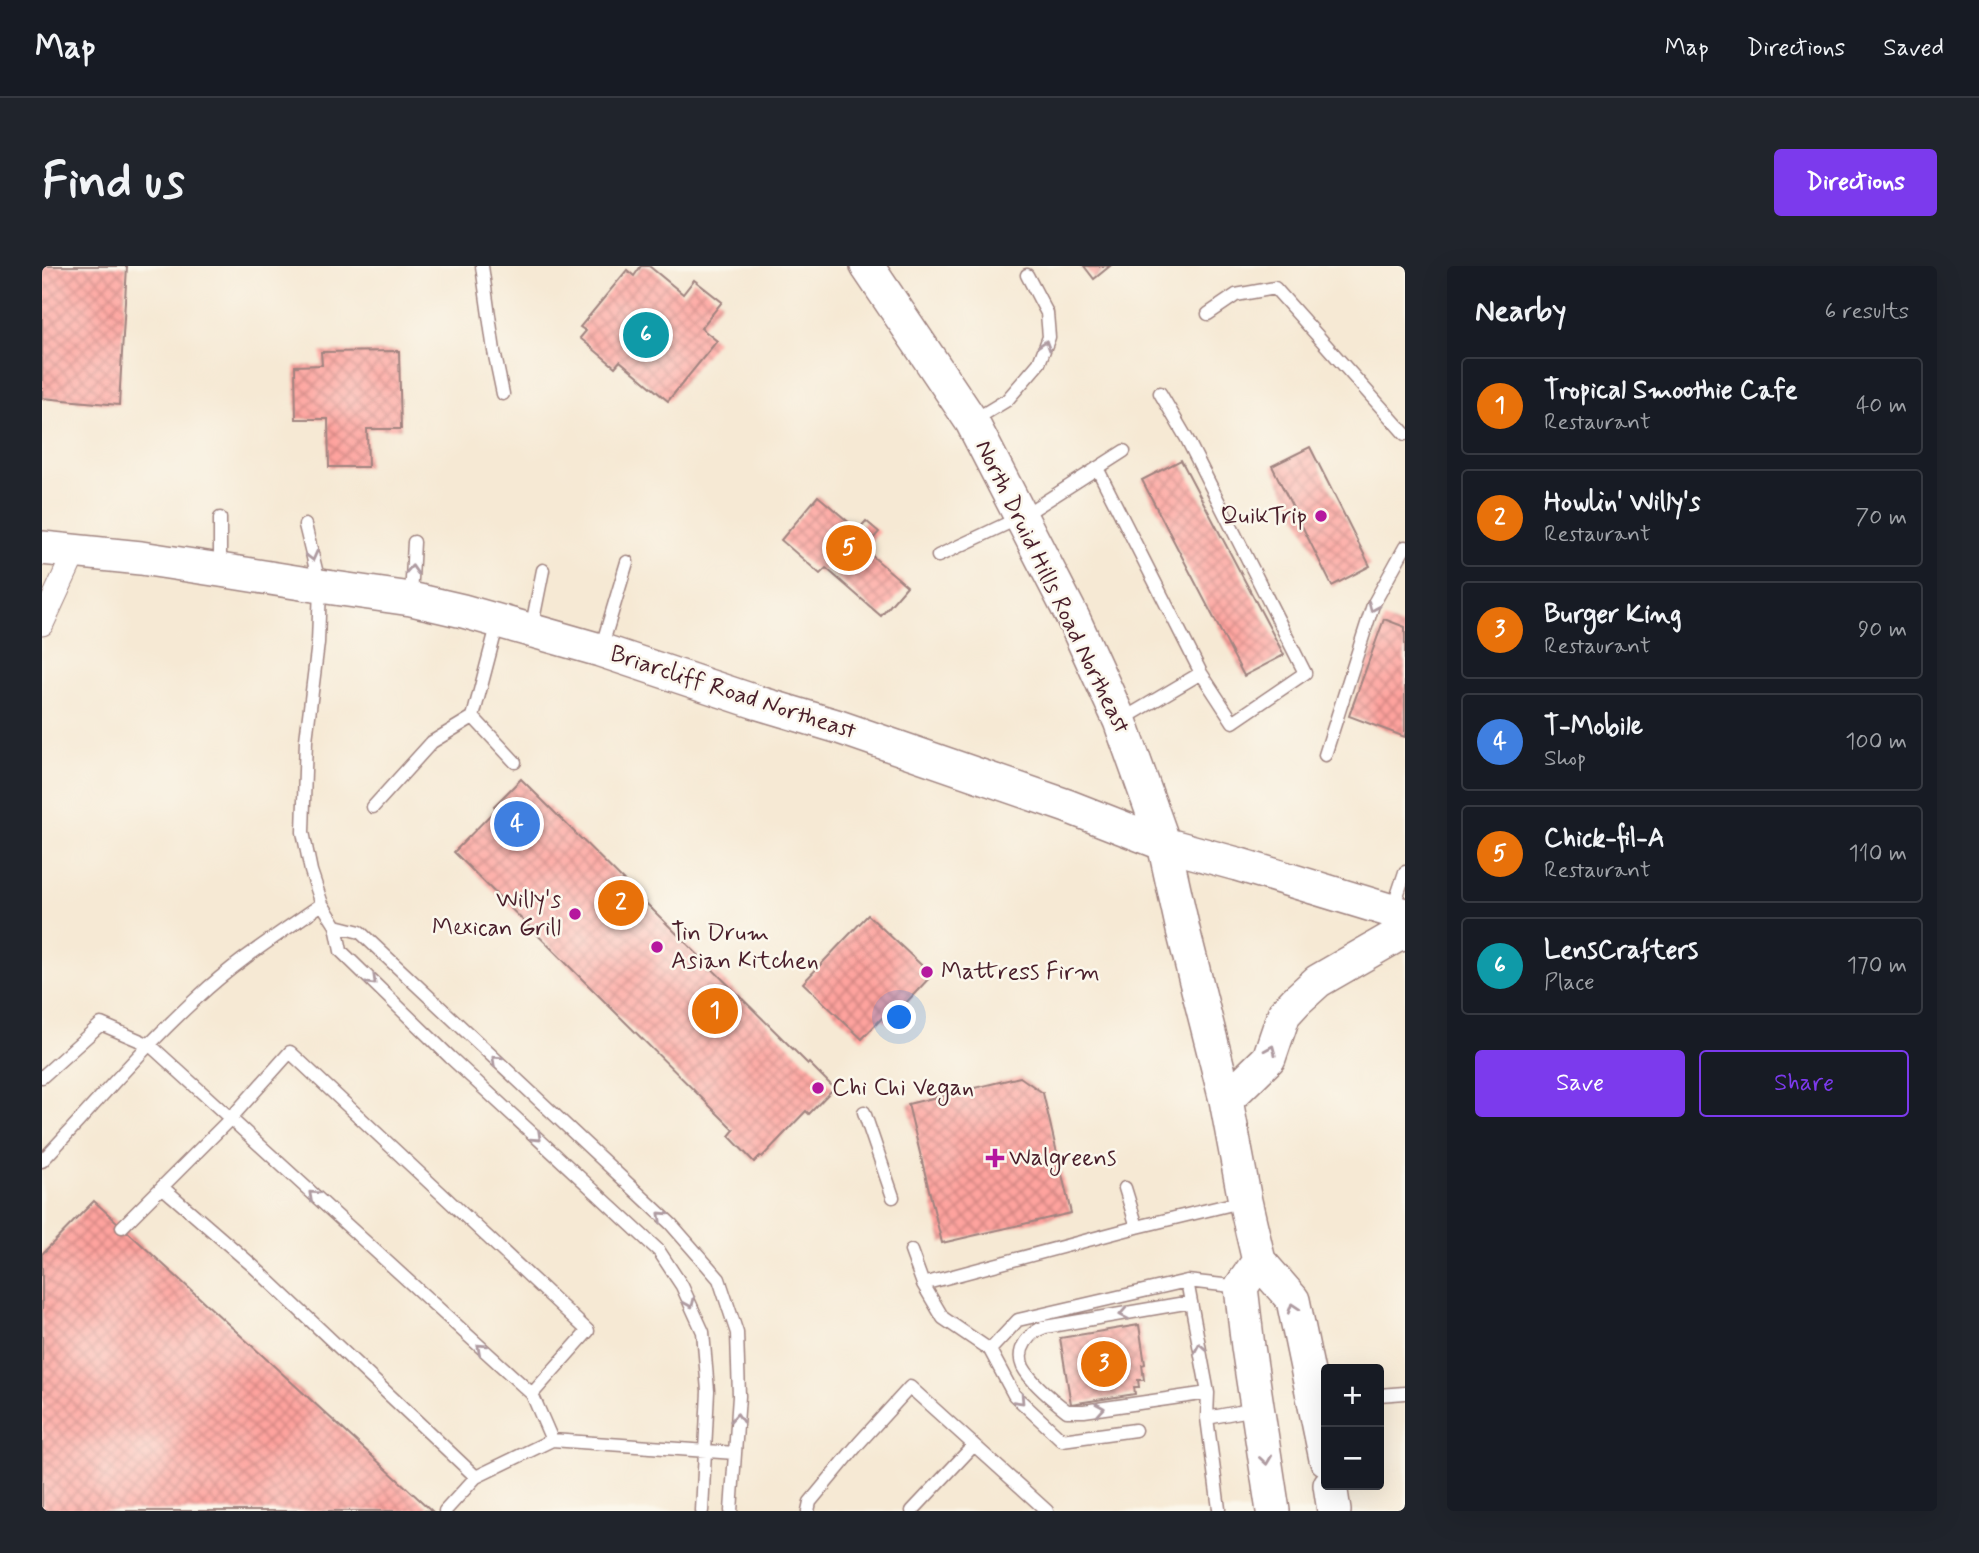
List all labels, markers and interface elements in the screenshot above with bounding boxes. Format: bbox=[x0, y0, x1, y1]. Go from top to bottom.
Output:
text: Map bbox=[35, 26, 95, 70]
text: Map bbox=[1665, 33, 1709, 64]
text: Directions bbox=[1747, 33, 1845, 64]
text: Saved bbox=[1883, 33, 1944, 64]
button: Directions bbox=[1774, 149, 1937, 216]
text: Find us bbox=[42, 150, 185, 215]
text: Nearby bbox=[1475, 292, 1566, 331]
text: 6 results bbox=[1825, 297, 1909, 327]
pin: 6 bbox=[623, 309, 669, 361]
one-way arrow bbox=[1037, 339, 1051, 351]
text: Tropical Smoothie Cafe bbox=[1544, 374, 1798, 408]
text: 1 bbox=[1495, 391, 1505, 421]
text: 40 m bbox=[1856, 391, 1907, 421]
text: Restaurant bbox=[1544, 408, 1651, 438]
street label: North Druid Hills Road Northeast bbox=[967, 435, 1137, 739]
text: Howlin' Willy's bbox=[1544, 486, 1700, 520]
place label: QuikTrip bbox=[1220, 501, 1307, 532]
text: 2 bbox=[1494, 503, 1506, 533]
text: 70 m bbox=[1855, 503, 1907, 533]
marker: QuikTrip bbox=[1313, 508, 1329, 524]
text: Restaurant bbox=[1544, 520, 1651, 550]
pin: 5 bbox=[826, 522, 872, 574]
one-way arrow bbox=[304, 550, 318, 562]
one-way arrow bbox=[404, 564, 419, 575]
text: Burger King bbox=[1544, 598, 1682, 632]
one-way arrow bbox=[1367, 600, 1381, 612]
text: 3 bbox=[1495, 615, 1505, 645]
text: 90 m bbox=[1858, 615, 1907, 645]
text: Restaurant bbox=[1544, 632, 1651, 662]
street label: Briarcliff Road Northeast bbox=[606, 639, 860, 748]
text: T-Mobile bbox=[1544, 710, 1643, 744]
text: 4 bbox=[1493, 727, 1507, 757]
text: 100 m bbox=[1845, 727, 1907, 757]
text: Shop bbox=[1544, 744, 1586, 774]
pin: 4 bbox=[494, 798, 540, 850]
text: Chick-fil-A bbox=[1544, 822, 1665, 856]
text: 5 bbox=[1493, 839, 1507, 869]
text: 110 m bbox=[1848, 839, 1907, 869]
text: Restaurant bbox=[1544, 856, 1651, 886]
pin: 2 bbox=[598, 877, 644, 929]
place label: Willy's Mexican Grill bbox=[432, 885, 561, 944]
marker: Willy's Mexican Grill bbox=[567, 906, 583, 922]
place label: Tin Drum Asian Kitchen bbox=[671, 918, 819, 977]
text: LensCrafters bbox=[1544, 934, 1698, 968]
marker: Tin Drum Asian Kitchen bbox=[649, 939, 665, 955]
text: 6 bbox=[1494, 951, 1506, 981]
text: 170 m bbox=[1847, 951, 1907, 981]
place label: Mattress Firm bbox=[941, 957, 1100, 988]
marker: Mattress Firm bbox=[919, 964, 935, 980]
text: Place bbox=[1544, 968, 1595, 998]
one-way arrow bbox=[363, 972, 376, 985]
pin: 1 bbox=[692, 985, 738, 1037]
your location bbox=[882, 1000, 916, 1034]
one-way arrow bbox=[1263, 1045, 1277, 1057]
button: Save bbox=[1475, 1050, 1685, 1117]
button: Share bbox=[1699, 1050, 1909, 1117]
one-way arrow bbox=[491, 1056, 504, 1068]
place label: Chi Chi Vegan bbox=[832, 1073, 974, 1106]
marker: Chi Chi Vegan bbox=[810, 1080, 826, 1096]
one-way arrow bbox=[529, 1129, 542, 1141]
place label: Walgreens bbox=[1009, 1143, 1117, 1176]
marker: Walgreens bbox=[987, 1150, 1003, 1166]
one-way arrow bbox=[308, 1191, 321, 1203]
one-way arrow bbox=[657, 1211, 670, 1224]
one-way arrow bbox=[682, 1296, 696, 1308]
one-way arrow bbox=[1287, 1302, 1301, 1314]
one-way arrow bbox=[1118, 1305, 1130, 1320]
pin: 3 bbox=[1081, 1338, 1127, 1390]
one-way arrow bbox=[1193, 1342, 1208, 1354]
one-way arrow bbox=[476, 1344, 489, 1357]
map controls bbox=[1321, 1364, 1384, 1490]
button: + bbox=[1321, 1364, 1384, 1427]
one-way arrow bbox=[1012, 1391, 1024, 1404]
one-way arrow bbox=[1094, 1401, 1106, 1416]
one-way arrow bbox=[730, 1413, 745, 1424]
button: − bbox=[1321, 1427, 1384, 1490]
one-way arrow bbox=[1258, 1454, 1273, 1465]

